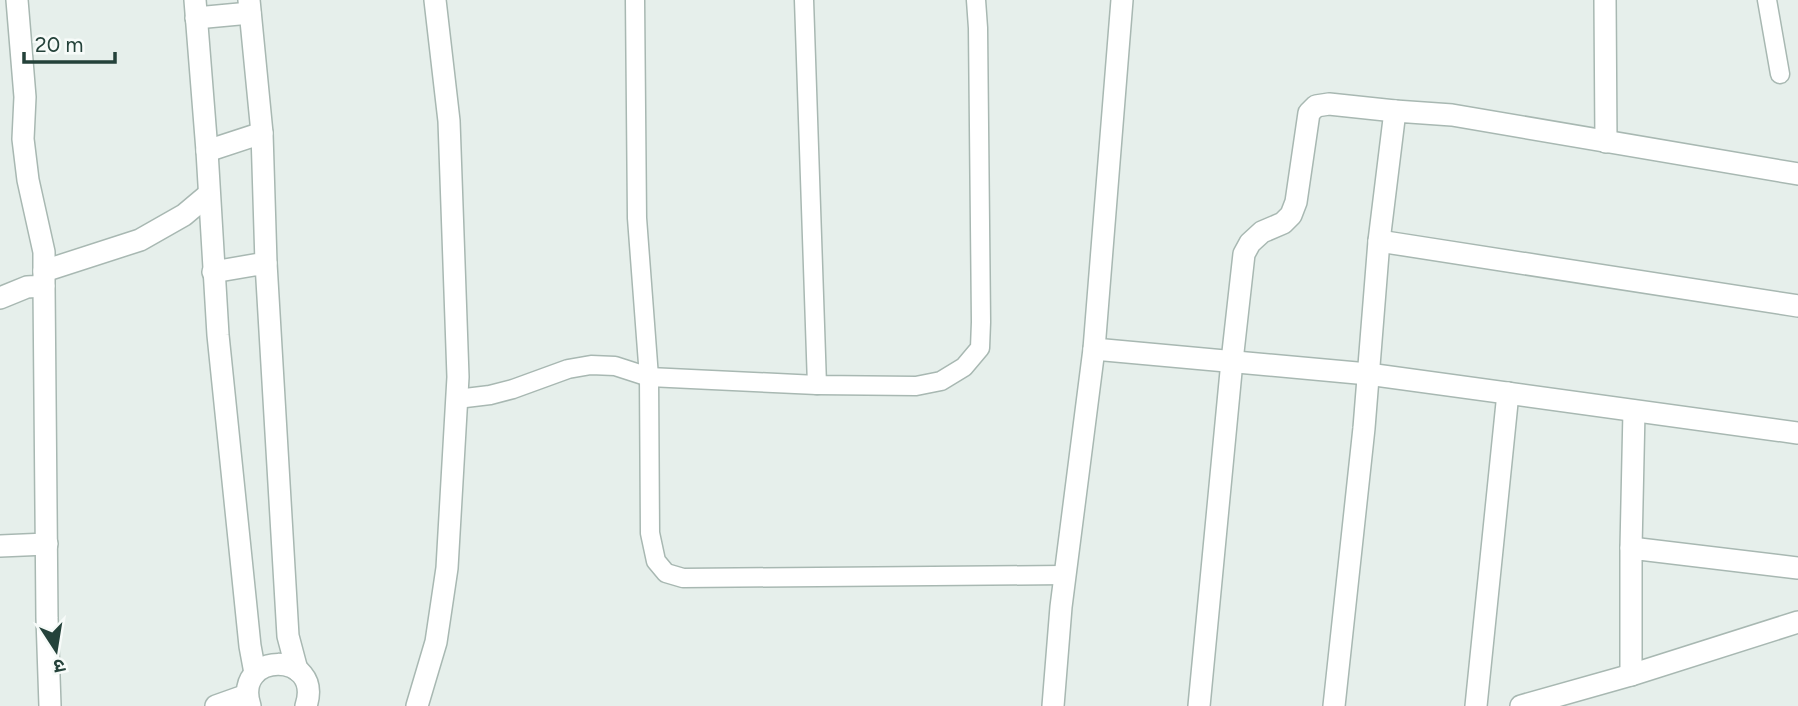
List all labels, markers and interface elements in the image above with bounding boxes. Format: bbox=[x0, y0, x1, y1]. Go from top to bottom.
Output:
scale bar bbox=[24, 21, 116, 65]
text: 20 m bbox=[35, 32, 83, 57]
north arrow bbox=[21, 615, 91, 685]
text: उ bbox=[51, 654, 67, 679]

